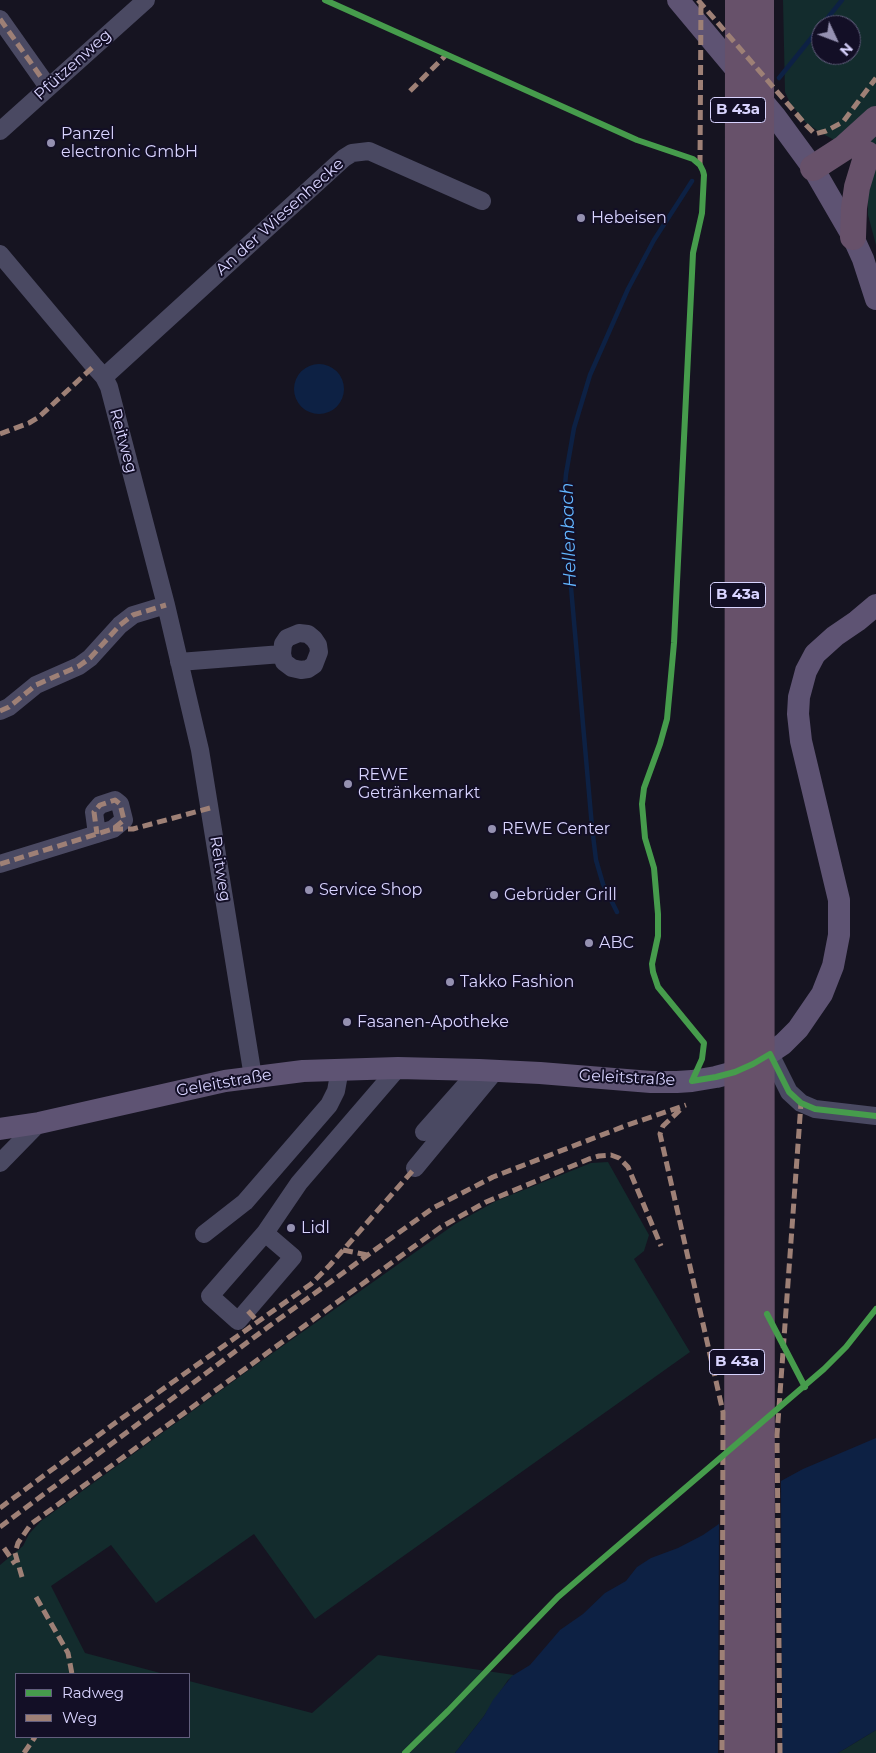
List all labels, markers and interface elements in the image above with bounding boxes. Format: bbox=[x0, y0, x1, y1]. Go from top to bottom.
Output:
north arrow bbox=[811, 15, 861, 65]
street label: Pfützenweg bbox=[31, 25, 115, 105]
text: N bbox=[836, 39, 857, 60]
road number: B 43a bbox=[710, 98, 766, 122]
place label: Panzel electronic GmbH bbox=[61, 124, 198, 162]
marker: Panzel electronic GmbH bbox=[45, 137, 57, 149]
street label: An der Wiesenhecke bbox=[212, 154, 348, 280]
place label: Hebeisen bbox=[591, 208, 667, 228]
marker: Hebeisen bbox=[575, 212, 587, 224]
street label: Reitweg bbox=[105, 407, 141, 475]
water label: Hellenbach bbox=[556, 482, 582, 588]
road number: B 43a bbox=[710, 582, 766, 608]
place label: REWE Getränkemarkt bbox=[358, 765, 480, 803]
marker: REWE Getränkemarkt bbox=[342, 778, 354, 790]
place label: REWE Center bbox=[502, 819, 610, 839]
marker: REWE Center bbox=[486, 823, 498, 835]
street label: Reitweg bbox=[205, 835, 235, 903]
place label: Service Shop bbox=[319, 880, 422, 900]
marker: Service Shop bbox=[303, 884, 315, 896]
place label: Gebrüder Grill bbox=[504, 885, 617, 905]
marker: Gebrüder Grill bbox=[488, 889, 500, 901]
place label: ABC bbox=[599, 933, 634, 953]
marker: ABC bbox=[583, 937, 595, 949]
place label: Takko Fashion bbox=[460, 972, 574, 992]
marker: Takko Fashion bbox=[444, 976, 456, 988]
place label: Fasanen-Apotheke bbox=[357, 1012, 509, 1032]
marker: Fasanen-Apotheke bbox=[341, 1016, 353, 1028]
street label: Geleitstraße bbox=[175, 1065, 273, 1101]
street label: Geleitstraße bbox=[578, 1066, 676, 1090]
place label: Lidl bbox=[301, 1218, 330, 1238]
marker: Lidl bbox=[285, 1222, 297, 1234]
road number: B 43a bbox=[710, 1350, 764, 1374]
legend bbox=[15, 1673, 190, 1738]
text: Radweg bbox=[62, 1683, 124, 1702]
text: Weg bbox=[62, 1708, 97, 1727]

